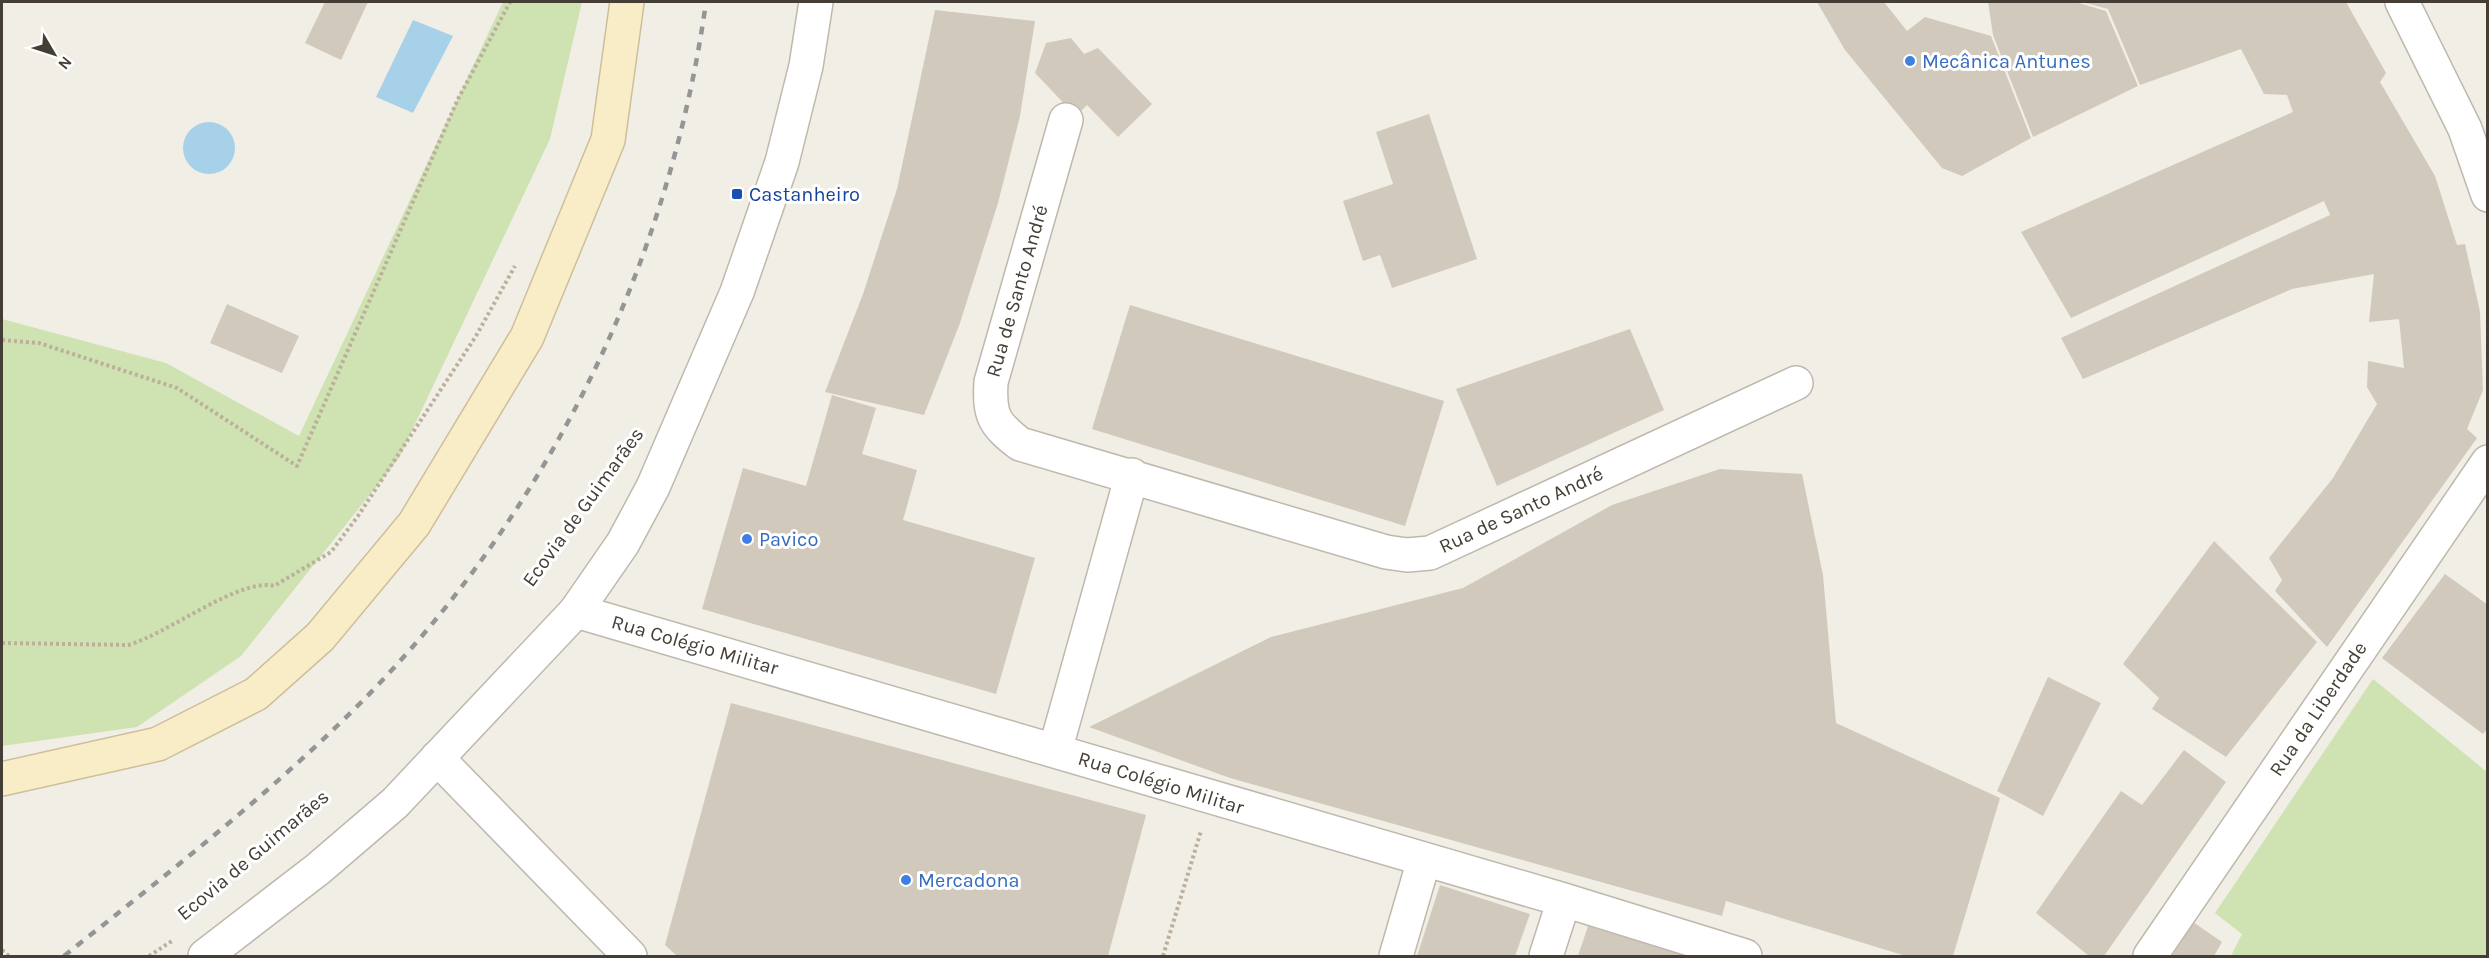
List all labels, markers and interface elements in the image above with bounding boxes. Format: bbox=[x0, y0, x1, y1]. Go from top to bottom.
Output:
north arrow bbox=[24, 24, 84, 84]
place label: Mecânica Antunes bbox=[1922, 50, 2091, 73]
text: N bbox=[54, 53, 76, 74]
marker: Mecânica Antunes bbox=[1903, 54, 1917, 68]
place label: Castanheiro bbox=[749, 183, 860, 206]
marker: Castanheiro bbox=[730, 187, 744, 201]
street label: Rua de Santo André bbox=[981, 202, 1053, 380]
street label: Ecovia de Guimarães bbox=[518, 423, 648, 591]
street label: Rua de Santo André bbox=[1435, 462, 1607, 558]
place label: Pavico bbox=[759, 528, 818, 551]
marker: Pavico bbox=[740, 532, 754, 546]
street label: Rua Colégio Militar bbox=[609, 610, 782, 680]
street label: Rua da Liberdade bbox=[2264, 637, 2372, 781]
street label: Rua Colégio Militar bbox=[1075, 747, 1247, 819]
street label: Ecovia de Guimarães bbox=[173, 785, 333, 925]
place label: Mercadona bbox=[918, 869, 1020, 892]
marker: Mercadona bbox=[899, 873, 913, 887]

